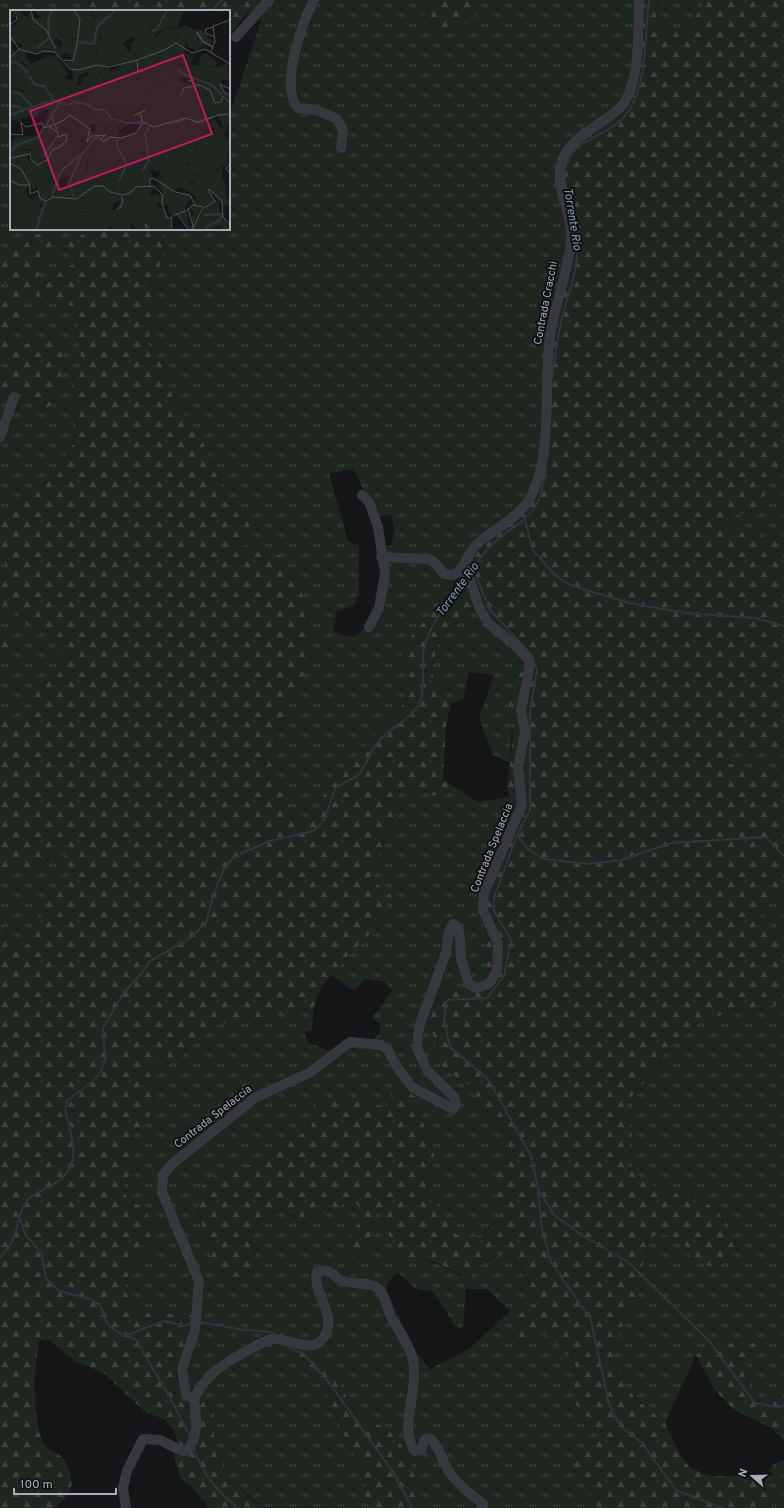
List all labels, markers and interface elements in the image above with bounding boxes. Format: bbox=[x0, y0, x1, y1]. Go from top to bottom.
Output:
inset map bbox=[10, 10, 230, 230]
water label: Torrente Rio bbox=[559, 186, 585, 252]
street label: Contrada Cracchi bbox=[531, 260, 561, 346]
water label: Torrente Rio bbox=[433, 559, 483, 620]
street label: Contrada Spelaccia bbox=[468, 801, 516, 895]
street label: Contrada Spelaccia bbox=[171, 1082, 255, 1152]
north arrow bbox=[732, 1456, 772, 1496]
text: N bbox=[736, 1467, 751, 1479]
scale bar bbox=[14, 1470, 116, 1496]
text: 100 m bbox=[20, 1477, 53, 1493]

